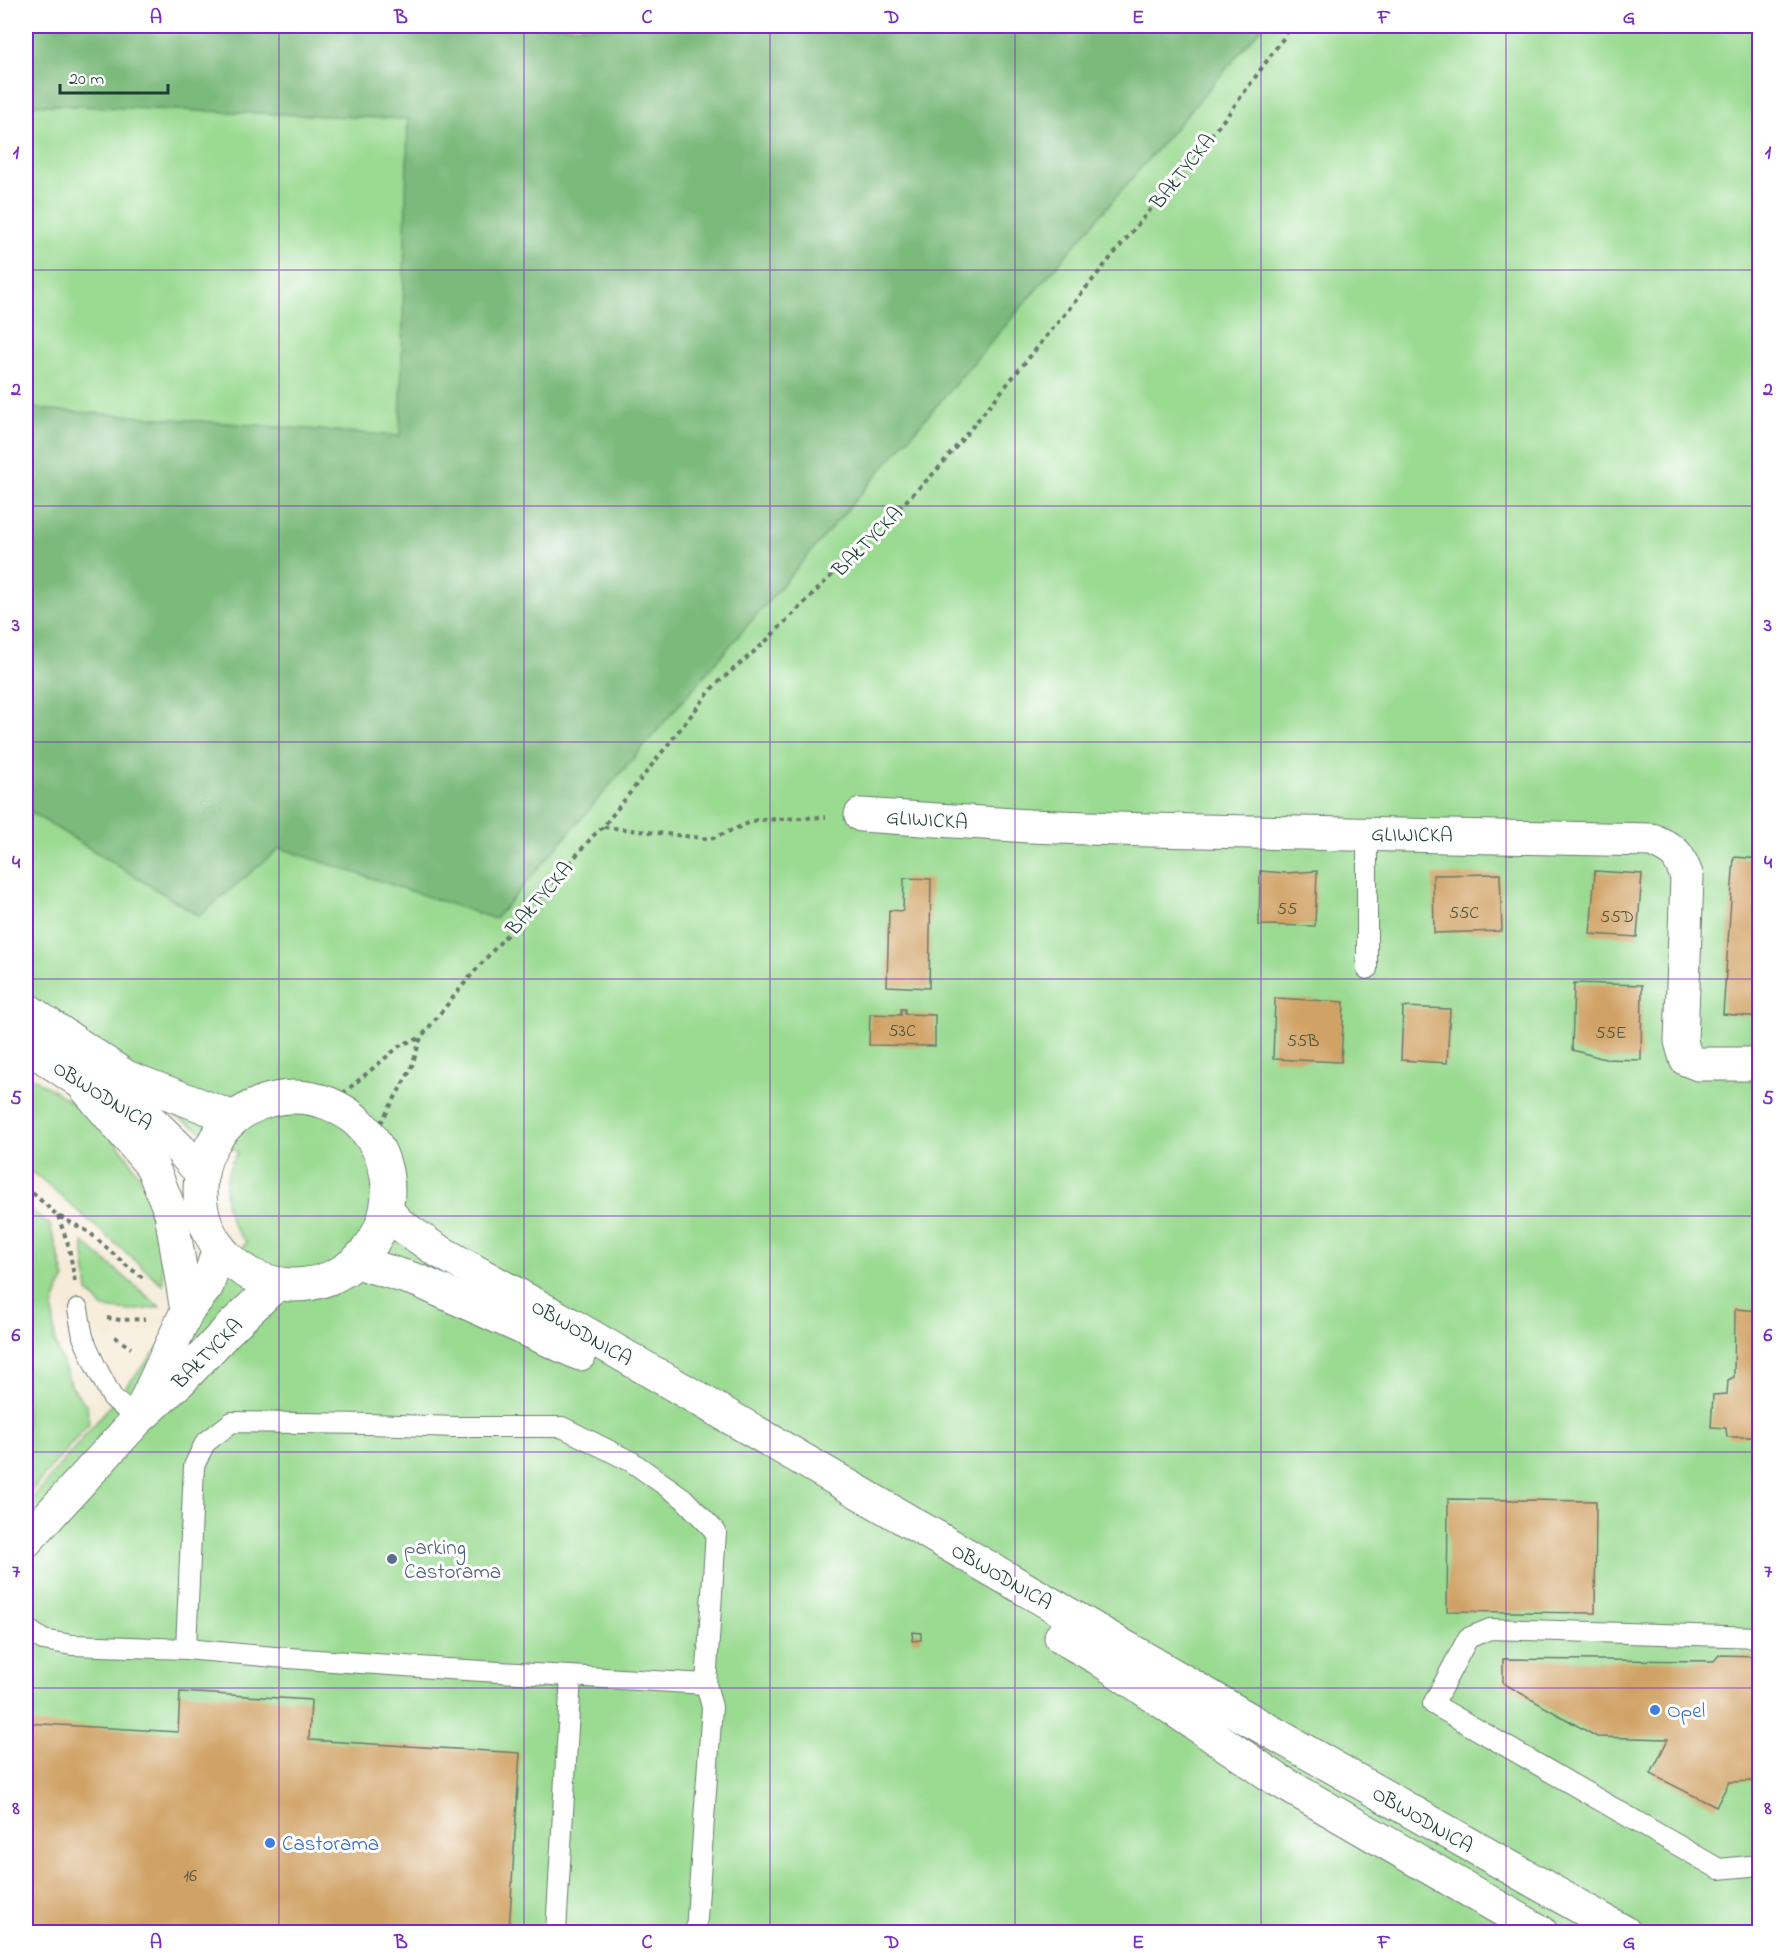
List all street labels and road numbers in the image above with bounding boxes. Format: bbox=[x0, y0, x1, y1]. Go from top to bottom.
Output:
street label: BAŁTYCKA bbox=[1143, 128, 1223, 217]
street label: BAŁTYCKA bbox=[825, 500, 911, 585]
street label: GLIWICKA bbox=[885, 803, 969, 839]
street label: GLIWICKA bbox=[1371, 820, 1453, 852]
street label: BAŁTYCKA bbox=[499, 856, 581, 944]
street label: OBWODNICA bbox=[46, 1054, 158, 1139]
street label: OBWODNICA bbox=[525, 1293, 637, 1375]
street label: BAŁTYCKA bbox=[165, 1312, 251, 1397]
street label: OBWODNICA bbox=[945, 1537, 1057, 1619]
street label: OBWODNICA bbox=[1366, 1780, 1478, 1862]

